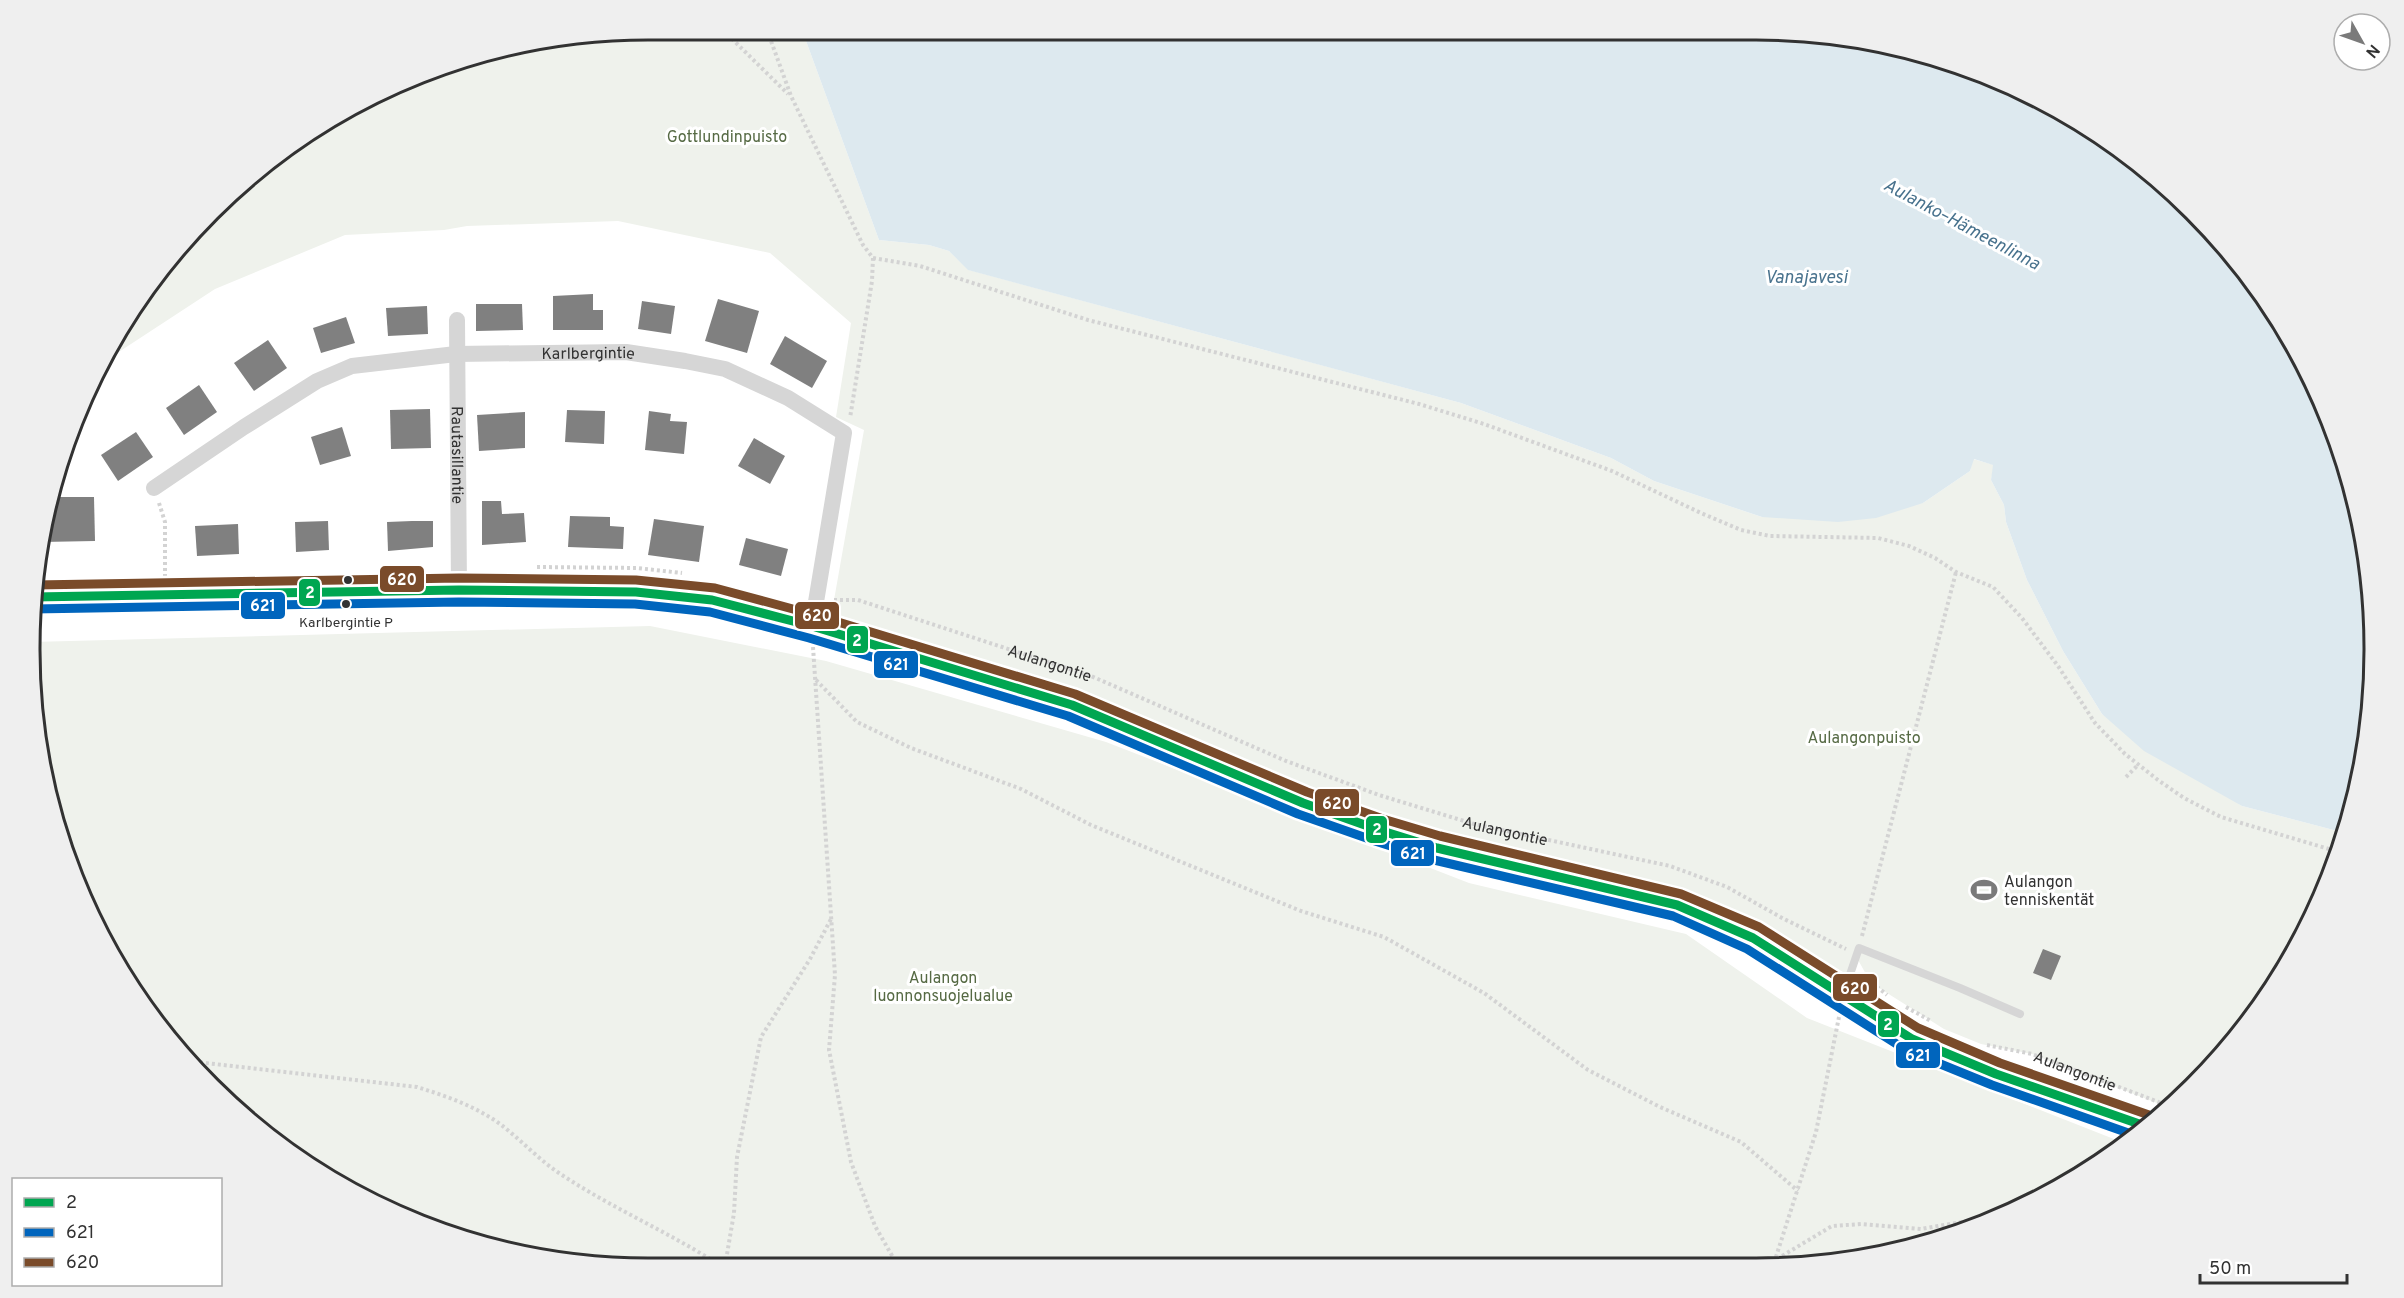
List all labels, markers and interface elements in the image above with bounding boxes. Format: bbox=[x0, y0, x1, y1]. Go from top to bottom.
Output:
north arrow bbox=[2332, 12, 2392, 72]
text: N bbox=[2361, 40, 2383, 61]
park label: Gottlundinpuisto bbox=[667, 128, 787, 148]
water label: Aulanko–Hämeenlinna bbox=[1879, 174, 2044, 277]
water label: Vanajavesi bbox=[1765, 267, 1849, 290]
street label: Karlbergintie bbox=[541, 344, 636, 365]
street label: Rautasillantie bbox=[446, 406, 466, 504]
line badge: 620 bbox=[379, 565, 425, 593]
text: 620 bbox=[387, 571, 417, 591]
unlabelled marker bbox=[342, 574, 354, 586]
line badge: 2 bbox=[298, 578, 321, 607]
text: 2 bbox=[305, 584, 315, 604]
line badge: 621 bbox=[240, 591, 286, 620]
text: 621 bbox=[250, 597, 276, 617]
marker: Karlbergintie P bbox=[340, 598, 352, 610]
line badge: 620 bbox=[794, 601, 840, 630]
text: 620 bbox=[802, 607, 832, 627]
place label: Karlbergintie P bbox=[299, 615, 393, 632]
line badge: 2 bbox=[846, 625, 869, 654]
text: 2 bbox=[852, 632, 862, 652]
street label: Aulangontie bbox=[1005, 642, 1094, 688]
line badge: 621 bbox=[873, 650, 919, 679]
text: 621 bbox=[883, 656, 909, 676]
park label: Aulangonpuisto bbox=[1807, 729, 1921, 749]
line badge: 620 bbox=[1314, 788, 1360, 817]
text: 620 bbox=[1322, 795, 1352, 815]
street label: Aulangontie bbox=[1459, 813, 1549, 852]
line badge: 2 bbox=[1365, 815, 1388, 844]
text: 2 bbox=[1372, 821, 1382, 841]
line badge: 621 bbox=[1390, 839, 1435, 867]
text: 621 bbox=[1400, 845, 1426, 865]
place label: Aulangon tenniskentät bbox=[2004, 873, 2094, 911]
sports icon: Aulangon tenniskentät bbox=[1969, 875, 1999, 905]
park label: Aulangon luonnonsuojelualue bbox=[873, 969, 1013, 1007]
line badge: 620 bbox=[1832, 973, 1878, 1002]
text: 620 bbox=[1840, 980, 1870, 1000]
line badge: 2 bbox=[1877, 1010, 1900, 1038]
text: 2 bbox=[1883, 1016, 1893, 1036]
line badge: 621 bbox=[1895, 1041, 1941, 1069]
text: 621 bbox=[1905, 1047, 1931, 1067]
street label: Aulangontie bbox=[2030, 1047, 2119, 1097]
legend bbox=[12, 1178, 222, 1286]
text: 2 bbox=[66, 1192, 77, 1215]
text: 621 bbox=[66, 1222, 94, 1245]
scale bar bbox=[2200, 1247, 2347, 1285]
text: 620 bbox=[66, 1252, 99, 1275]
text: 50 m bbox=[2209, 1258, 2251, 1281]

